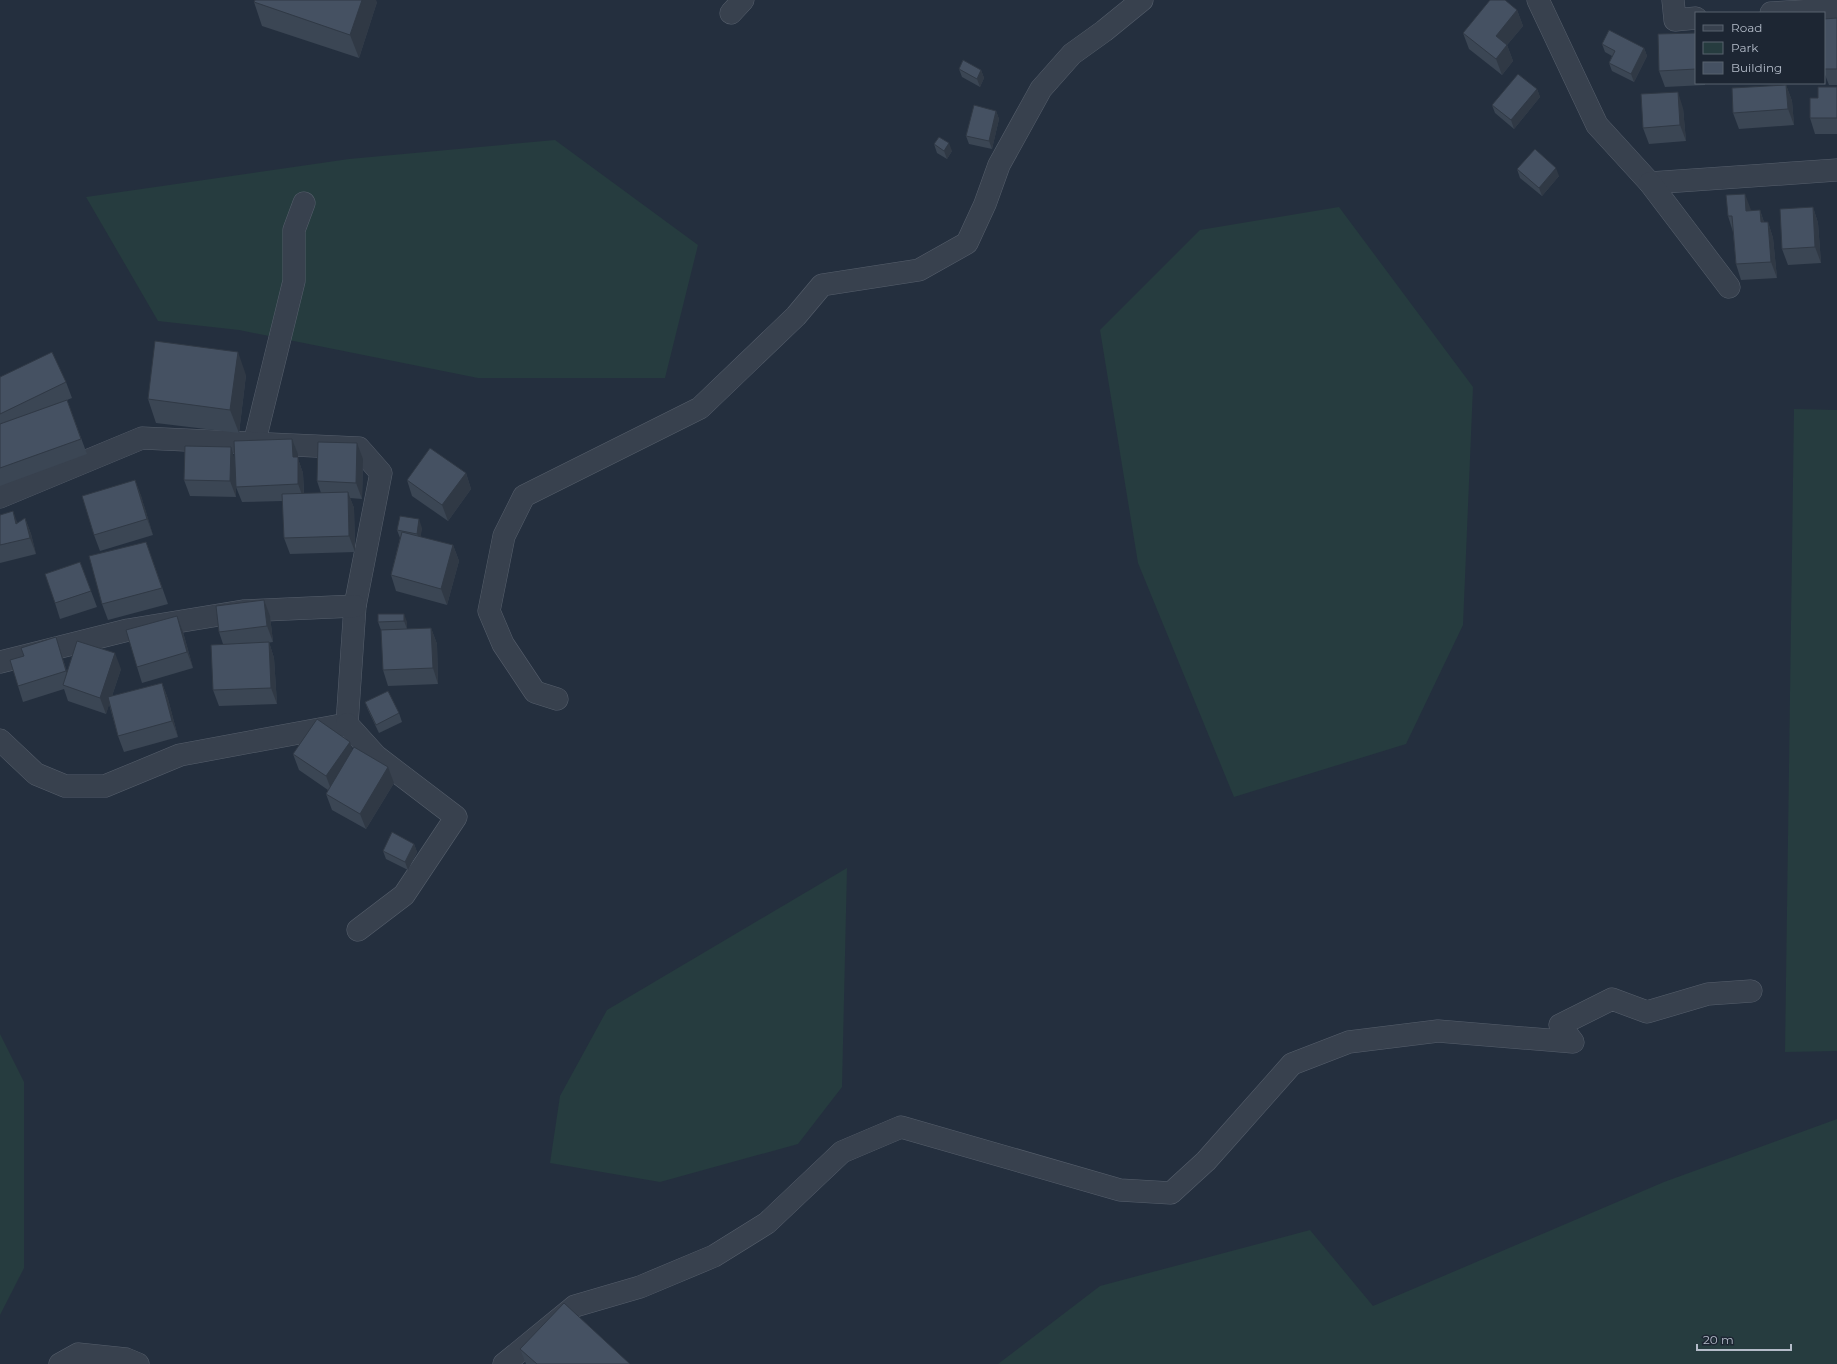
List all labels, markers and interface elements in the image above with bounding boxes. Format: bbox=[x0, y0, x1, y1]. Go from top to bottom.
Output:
legend bbox=[1695, 12, 1825, 84]
text: Road bbox=[1731, 20, 1762, 35]
text: Park bbox=[1731, 40, 1759, 55]
text: Building bbox=[1731, 60, 1782, 75]
scale bar bbox=[1697, 1326, 1791, 1352]
text: 20 m bbox=[1703, 1332, 1734, 1347]

